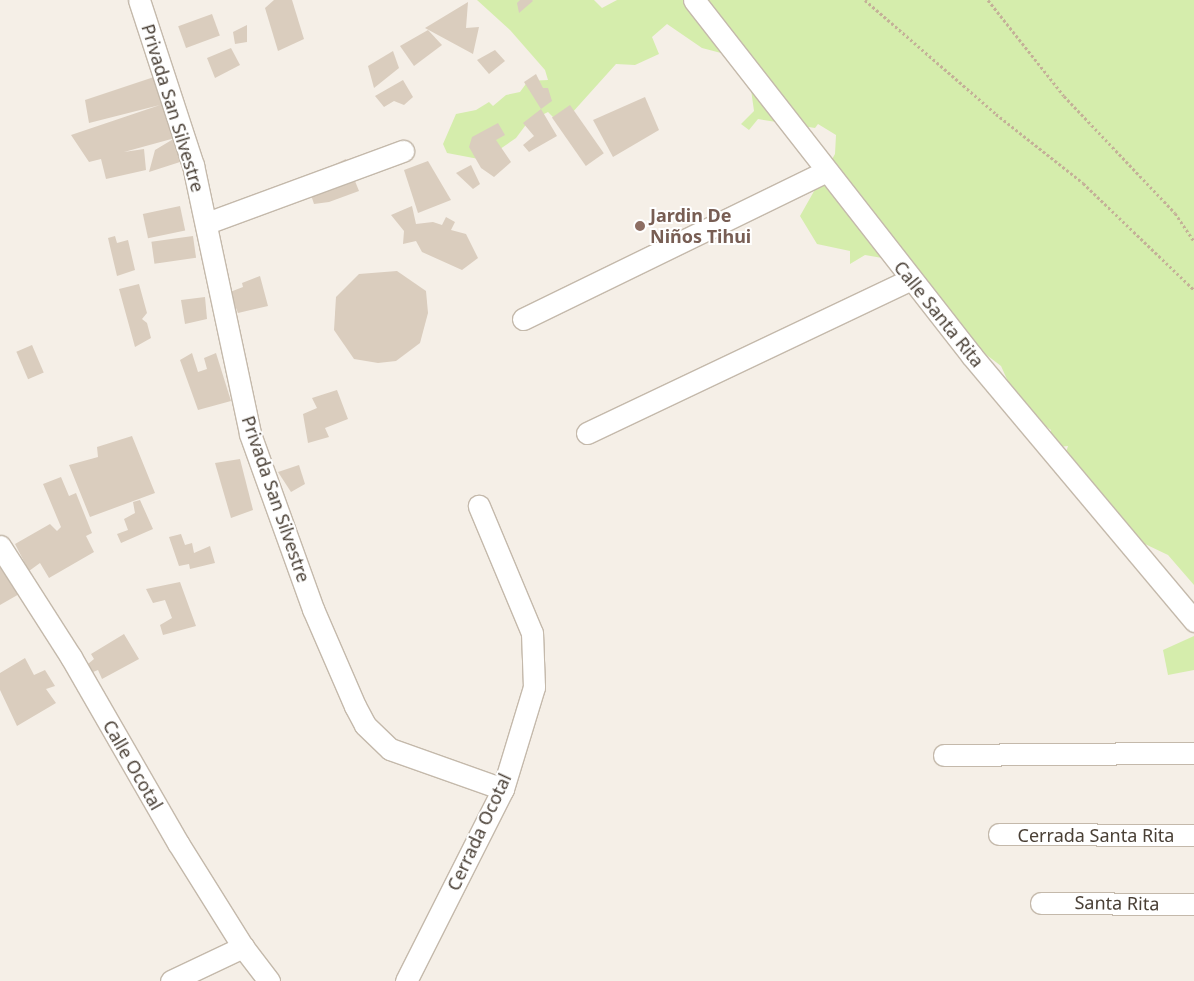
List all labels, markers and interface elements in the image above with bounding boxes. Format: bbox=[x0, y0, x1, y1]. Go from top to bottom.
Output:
street label: Privada San Silvestre bbox=[137, 21, 209, 195]
place label: Jardin De Niños Tihui bbox=[650, 205, 751, 248]
marker: Jardin De Niños Tihui bbox=[634, 220, 646, 232]
street label: Calle Santa Rita bbox=[890, 257, 988, 371]
street label: Privada San Silvestre bbox=[237, 413, 315, 585]
street label: Calle Ocotal bbox=[99, 716, 167, 814]
street label: Cerrada Ocotal bbox=[442, 770, 516, 894]
street label: Cerrada Santa Rita bbox=[1018, 824, 1174, 846]
street label: Santa Rita bbox=[1074, 891, 1160, 915]

